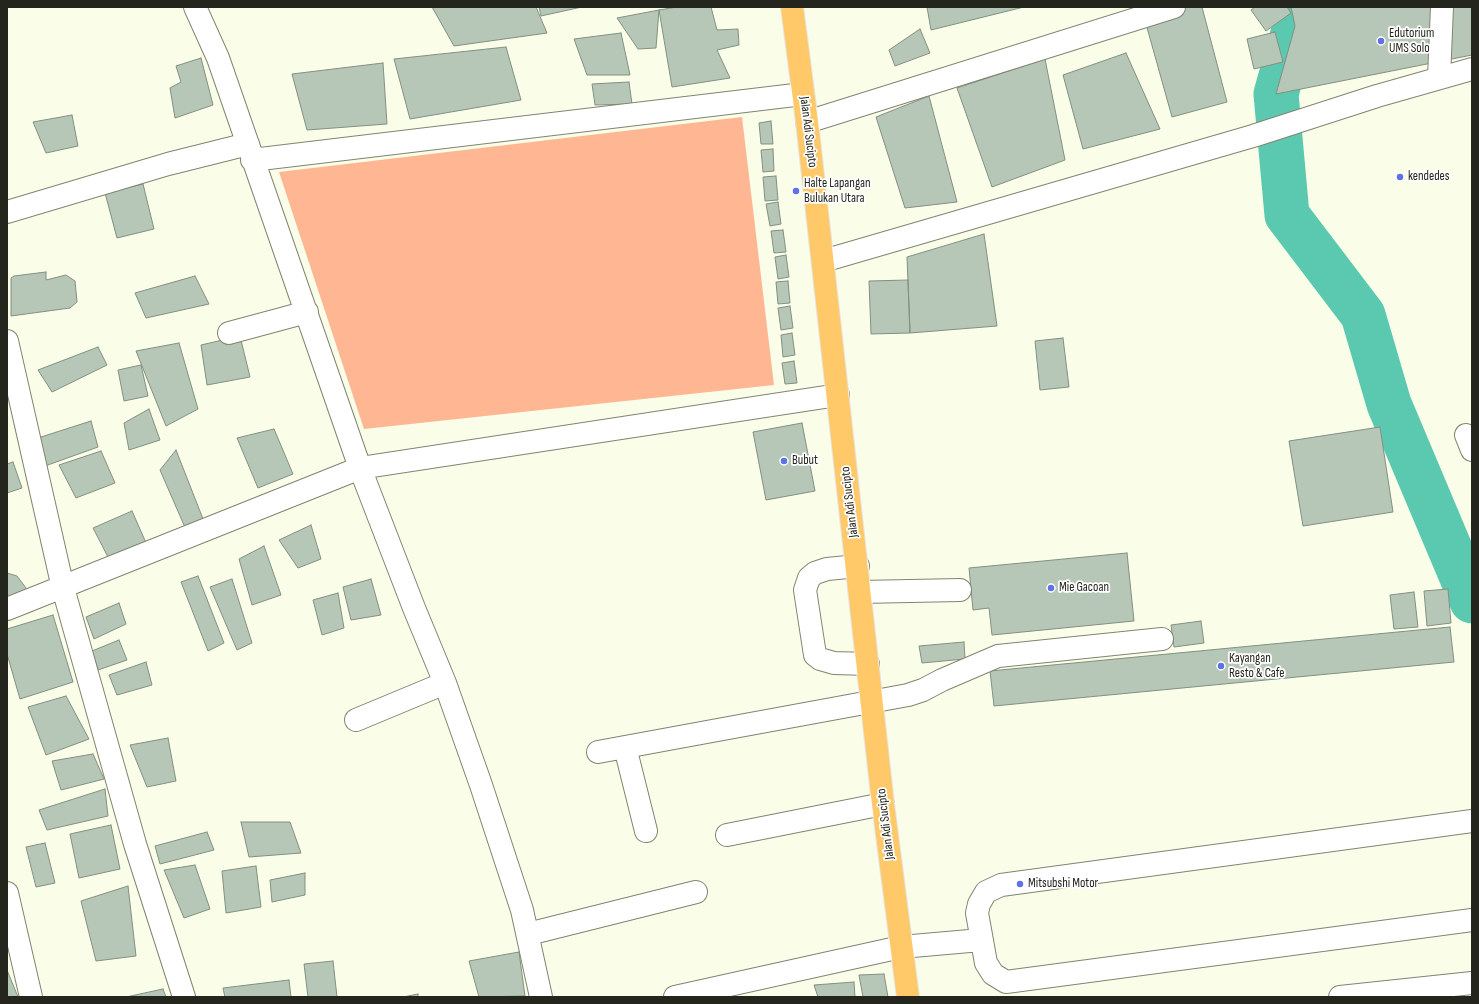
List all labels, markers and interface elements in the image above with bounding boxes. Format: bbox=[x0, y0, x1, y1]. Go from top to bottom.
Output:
place label: Edutorium UMS Solo bbox=[1389, 26, 1434, 57]
marker: Edutorium UMS Solo bbox=[1376, 36, 1386, 46]
street label: Jalan Adi Sucipto bbox=[796, 96, 820, 168]
place label: kendedes bbox=[1408, 169, 1450, 185]
marker: kendedes bbox=[1395, 172, 1405, 182]
place label: Halte Lapangan Bulukan Utara bbox=[804, 176, 871, 207]
marker: Halte Lapangan Bulukan Utara bbox=[791, 186, 801, 196]
place label: Bubut bbox=[792, 453, 818, 469]
marker: Bubut bbox=[779, 456, 789, 466]
street label: Jalan Adi Sucipto bbox=[838, 466, 862, 538]
place label: Mie Gacoan bbox=[1059, 580, 1109, 596]
marker: Mie Gacoan bbox=[1046, 583, 1056, 593]
place label: Kayangan Resto & Cafe bbox=[1229, 651, 1284, 682]
marker: Kayangan Resto & Cafe bbox=[1216, 661, 1226, 671]
street label: Jalan Adi Sucipto bbox=[874, 788, 898, 860]
place label: Mitsubshi Motor bbox=[1028, 876, 1098, 892]
marker: Mitsubshi Motor bbox=[1015, 879, 1025, 889]

